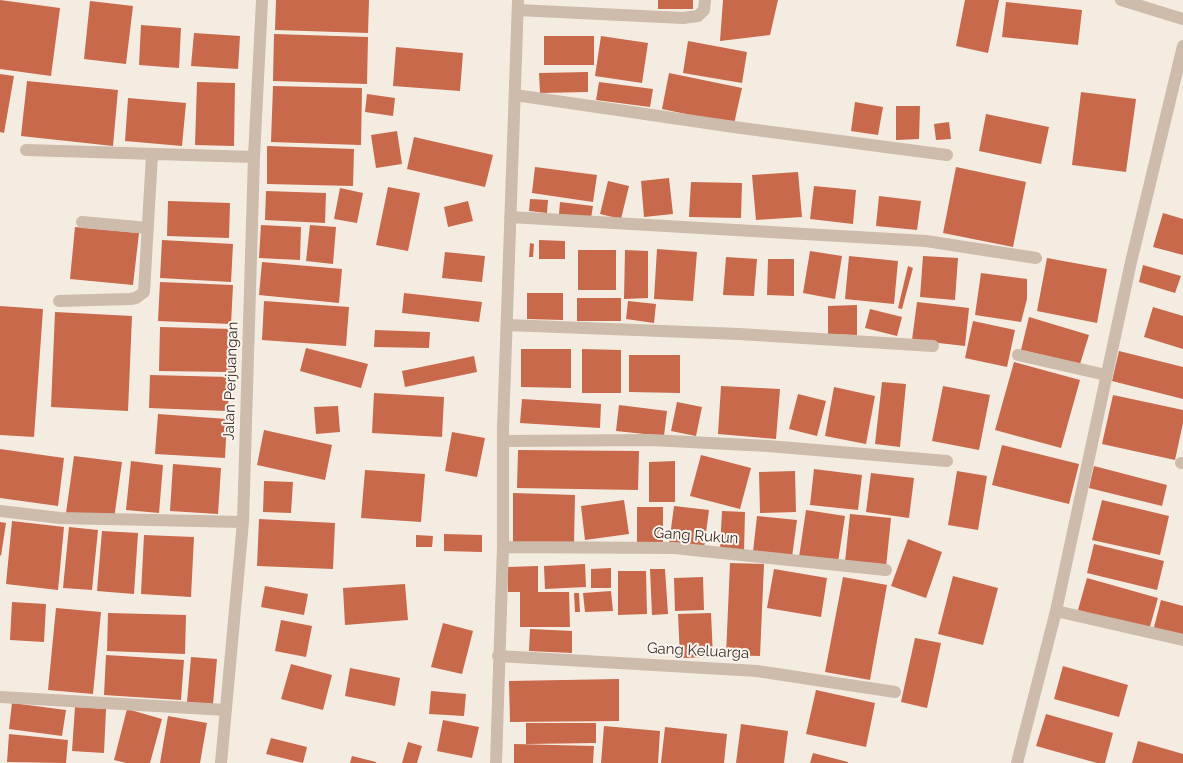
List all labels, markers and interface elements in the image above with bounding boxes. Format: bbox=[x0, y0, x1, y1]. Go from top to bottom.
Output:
street label: Jalan Perjuangan bbox=[220, 321, 242, 441]
street label: Gang Rukun bbox=[653, 524, 739, 548]
street label: Gang Keluarga bbox=[646, 639, 750, 663]

